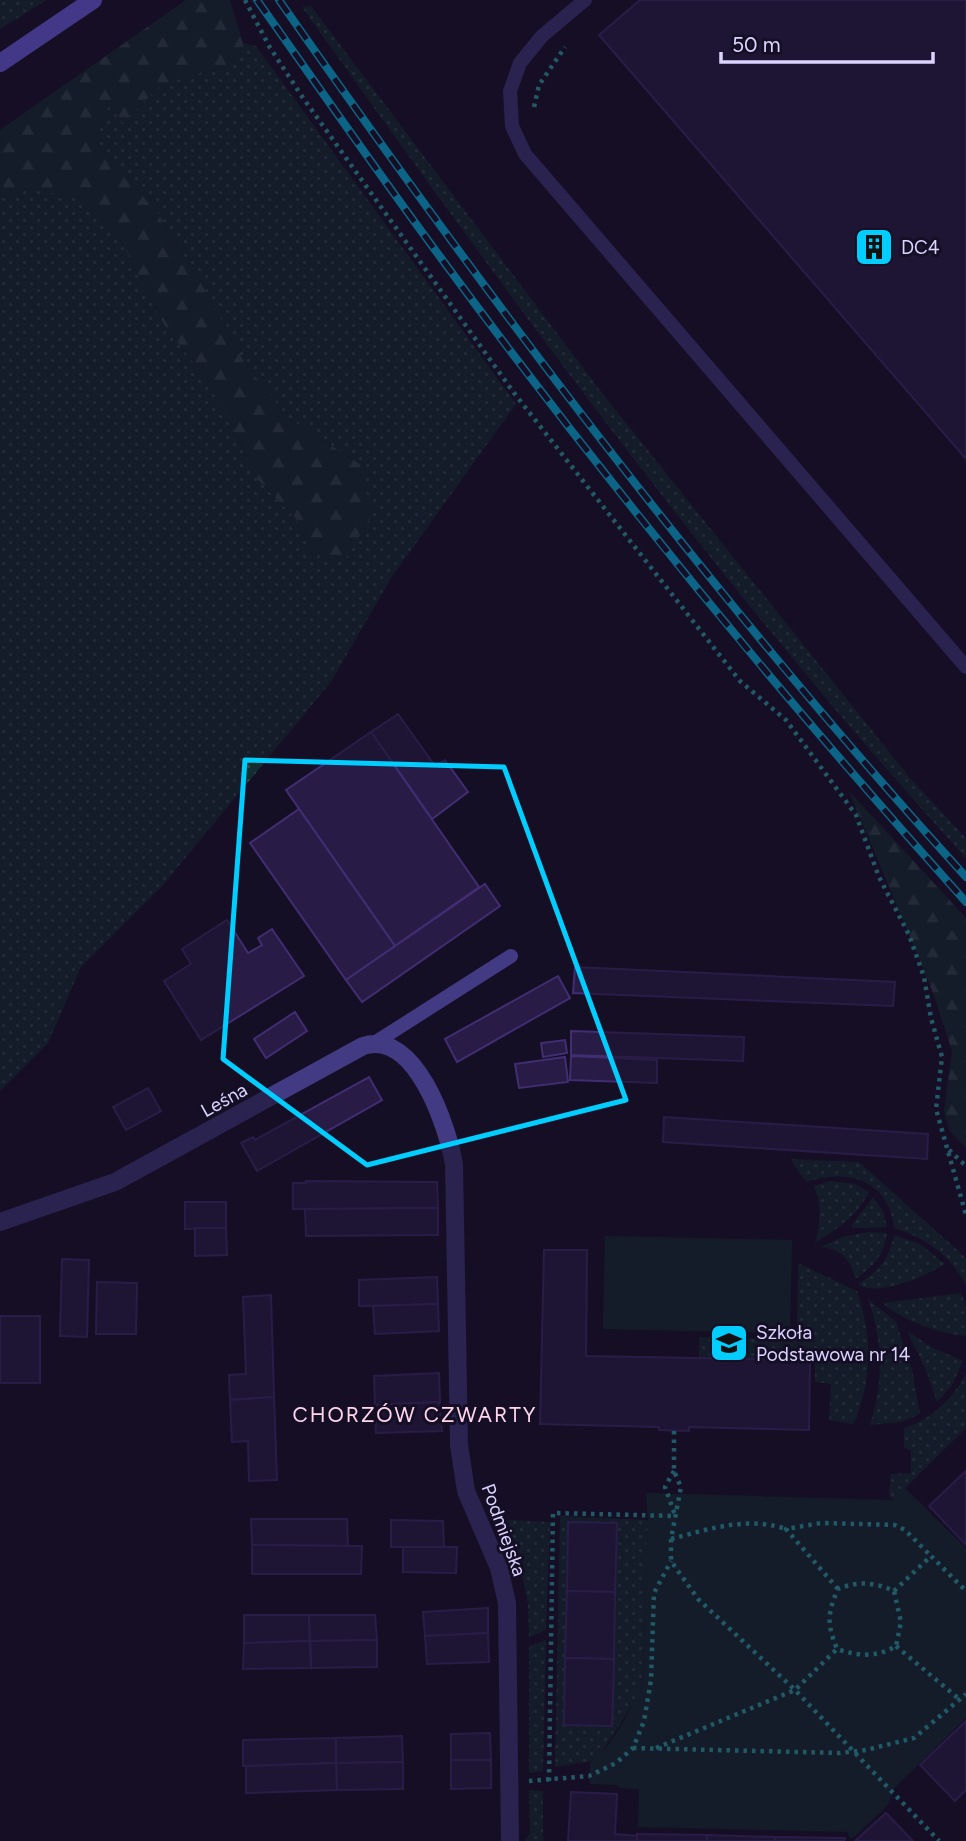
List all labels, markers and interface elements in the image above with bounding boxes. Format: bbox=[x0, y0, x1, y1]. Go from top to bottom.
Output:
scale bar bbox=[721, 21, 933, 65]
text: 50 m bbox=[732, 32, 781, 57]
building icon: DC4 bbox=[853, 226, 895, 268]
place label: DC4 bbox=[901, 236, 940, 259]
street label: Leśna bbox=[197, 1078, 251, 1122]
place label: Szkoła Podstawowa nr 14 bbox=[756, 1321, 911, 1366]
school or university icon: Szkoła Podstawowa nr 14 bbox=[708, 1322, 750, 1364]
district label: CHORZÓW CZWARTY bbox=[293, 1402, 537, 1427]
street label: Podmiejska bbox=[477, 1481, 531, 1579]

